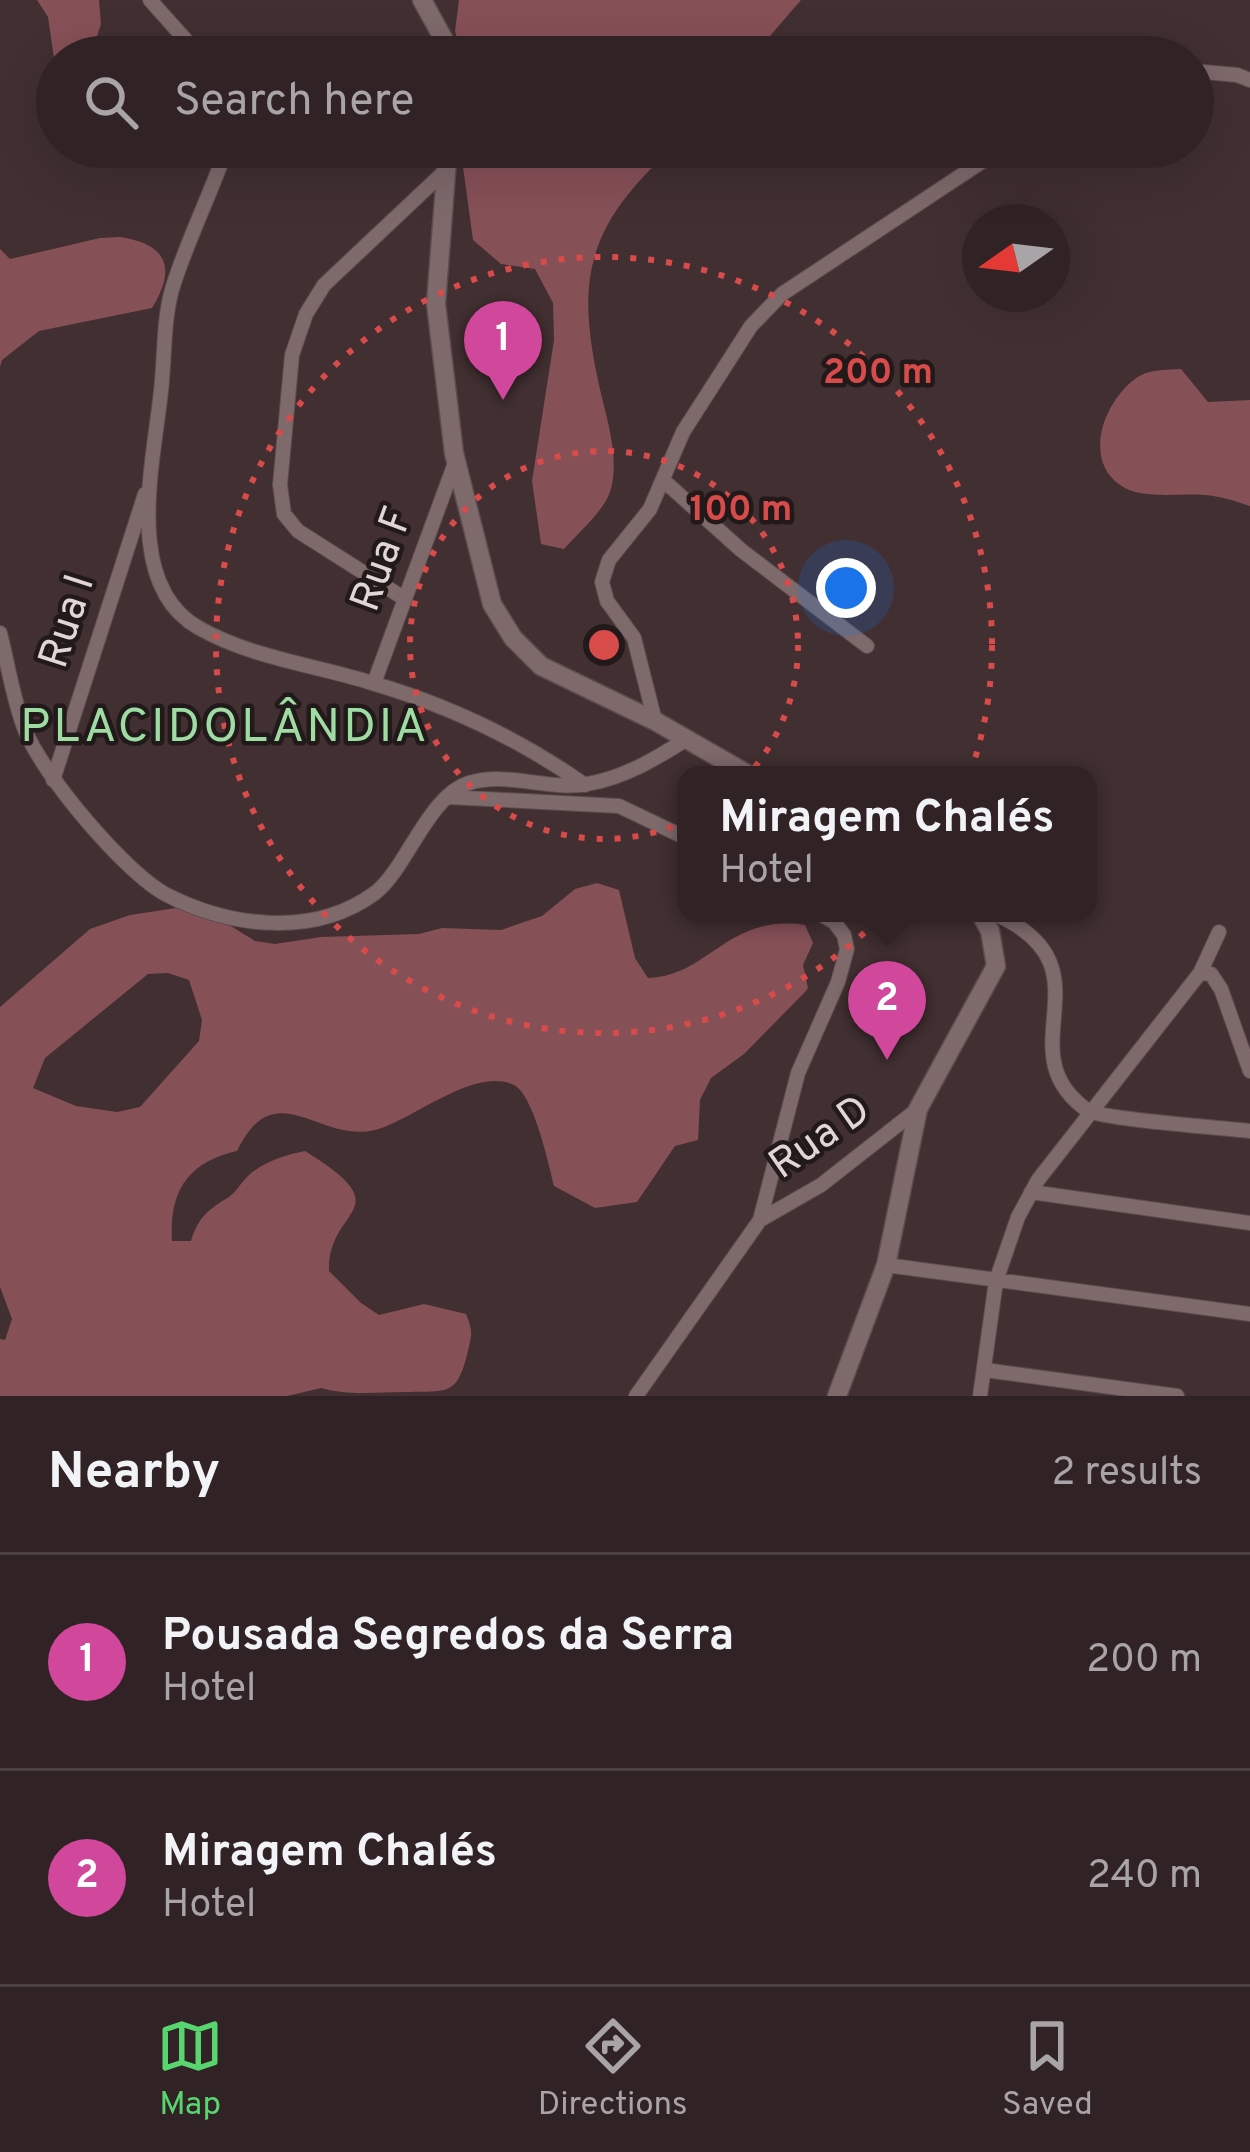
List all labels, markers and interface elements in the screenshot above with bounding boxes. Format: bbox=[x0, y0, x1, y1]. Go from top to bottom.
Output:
search box bbox=[36, 36, 1214, 168]
icon: search bbox=[78, 69, 144, 135]
text: Search here bbox=[174, 74, 414, 131]
north arrow bbox=[962, 204, 1070, 312]
pin: 1 bbox=[464, 301, 542, 400]
text: 200 m bbox=[823, 351, 933, 397]
text: 100 m bbox=[690, 488, 792, 534]
street label: Rua F bbox=[341, 501, 427, 619]
your location bbox=[816, 558, 876, 618]
street label: Rua I bbox=[29, 569, 109, 675]
centre of rings bbox=[583, 624, 625, 666]
district label: PLACIDOLÂNDIA bbox=[20, 697, 430, 759]
popup bbox=[677, 766, 1097, 922]
text: Miragem Chalés bbox=[720, 791, 1054, 848]
text: Hotel bbox=[720, 848, 814, 897]
pin: 2 bbox=[848, 961, 926, 1060]
street label: Rua D bbox=[760, 1085, 882, 1193]
text: Nearby bbox=[48, 1442, 220, 1507]
text: 2 results bbox=[1051, 1450, 1202, 1499]
text: Pousada Segredos da Serra bbox=[162, 1609, 734, 1666]
text: 1 bbox=[79, 1637, 95, 1686]
text: 200 m bbox=[1086, 1637, 1202, 1686]
text: Hotel bbox=[162, 1666, 256, 1715]
text: Miragem Chalés bbox=[162, 1825, 497, 1882]
text: 2 bbox=[75, 1853, 99, 1902]
text: 240 m bbox=[1087, 1853, 1202, 1902]
text: Hotel bbox=[162, 1882, 256, 1931]
tab: Map bbox=[157, 2013, 223, 2127]
tab: Directions bbox=[538, 2013, 688, 2127]
tab: Saved bbox=[1002, 2013, 1093, 2127]

